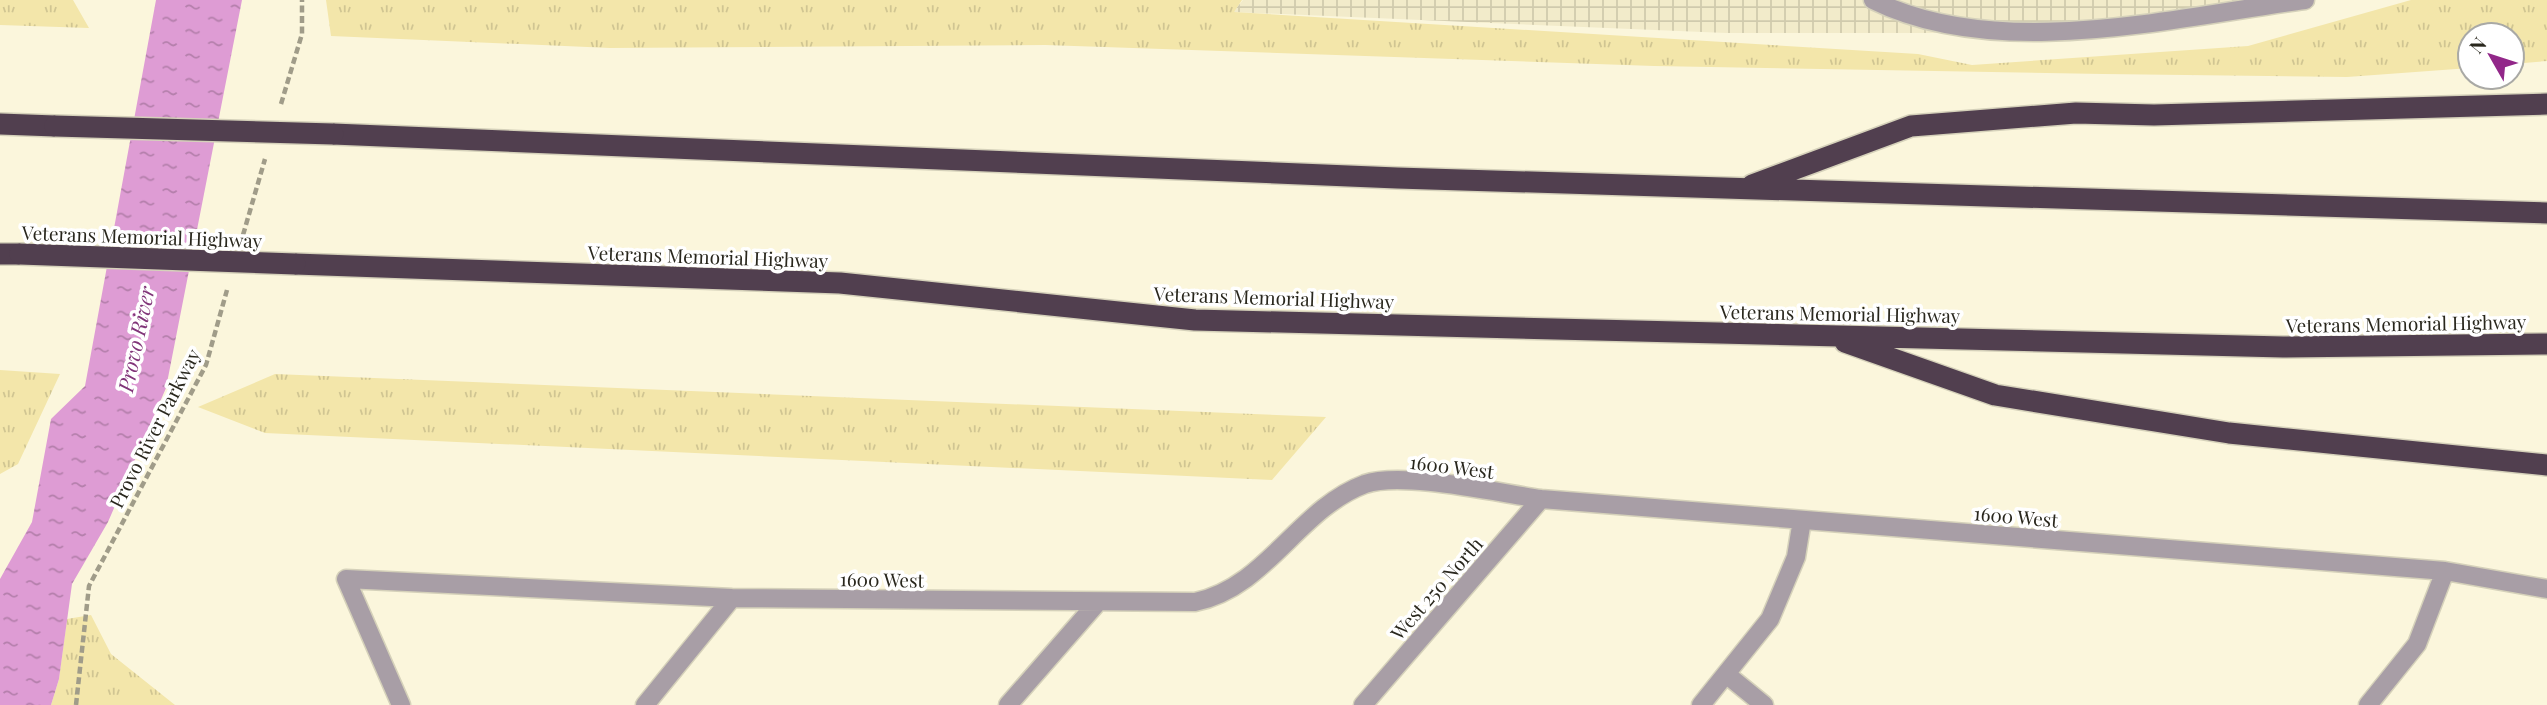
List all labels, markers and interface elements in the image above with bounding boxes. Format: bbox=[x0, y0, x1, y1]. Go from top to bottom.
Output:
north arrow bbox=[2456, 21, 2526, 91]
text: N bbox=[2463, 31, 2492, 58]
street label: Veterans Memorial Highway bbox=[20, 219, 263, 253]
street label: Veterans Memorial Highway bbox=[586, 239, 829, 273]
street label: Veterans Memorial Highway bbox=[1152, 280, 1395, 314]
water label: Provo River bbox=[110, 283, 160, 395]
street label: Veterans Memorial Highway bbox=[1719, 298, 1961, 328]
street label: Veterans Memorial Highway bbox=[2285, 308, 2527, 338]
street label: Provo River Parkway bbox=[103, 344, 206, 512]
street label: 1600 West bbox=[1408, 448, 1496, 484]
street label: 1600 West bbox=[1973, 499, 2059, 533]
street label: West 250 North bbox=[1384, 531, 1488, 646]
street label: 1600 West bbox=[840, 565, 925, 593]

